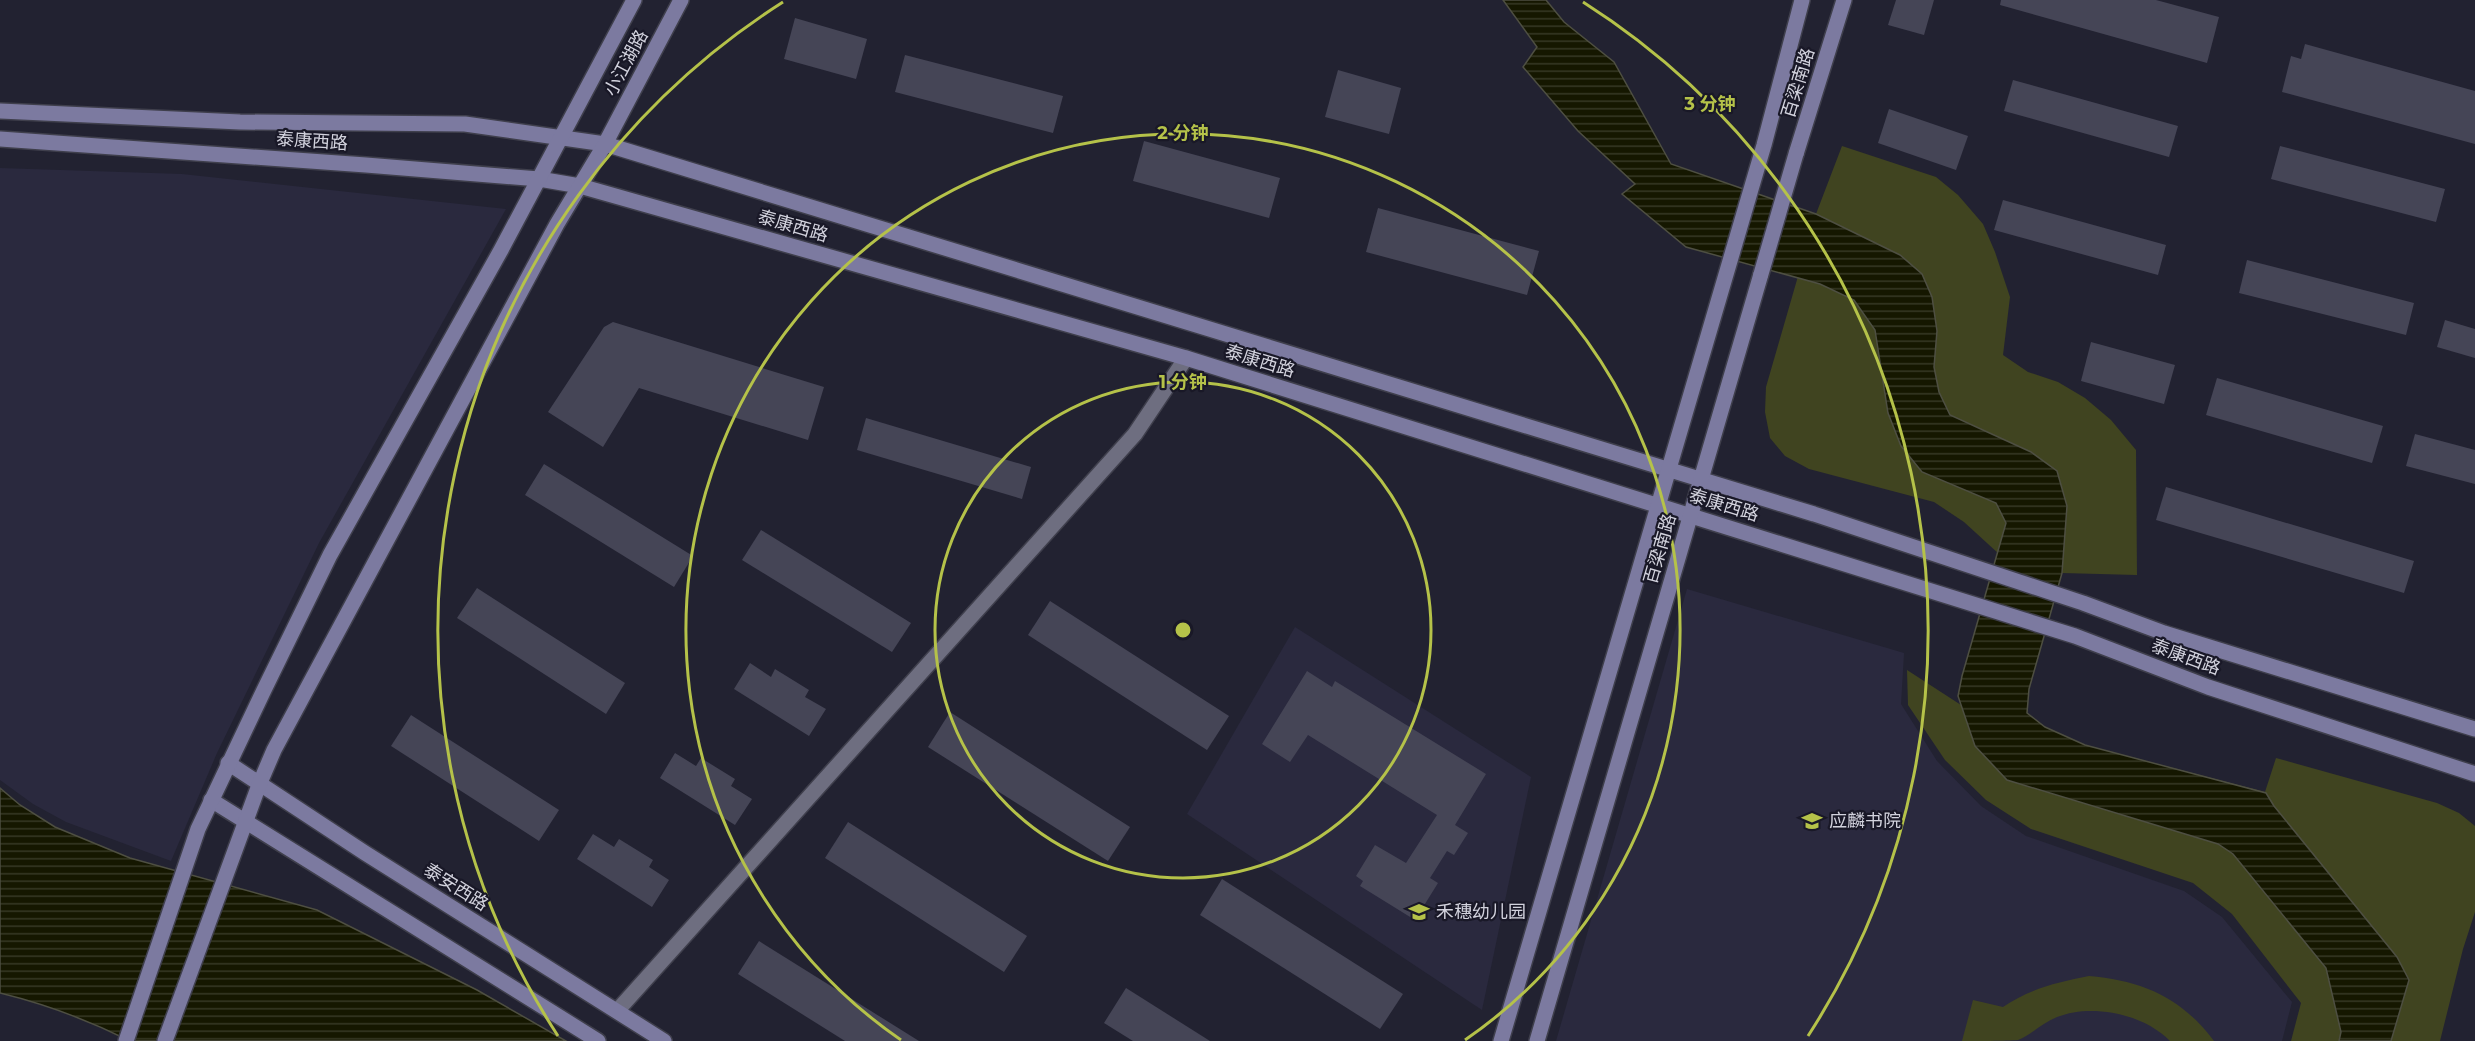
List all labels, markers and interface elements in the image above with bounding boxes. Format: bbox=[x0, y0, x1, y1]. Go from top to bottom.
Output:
street label: 小江湖路 bbox=[599, 26, 653, 100]
street label: 百梁南路 bbox=[1777, 45, 1819, 121]
text: 3 分钟 bbox=[1683, 93, 1736, 115]
text: 2 分钟 bbox=[1157, 122, 1209, 144]
street label: 泰康西路 bbox=[275, 128, 349, 154]
street label: 泰康西路 bbox=[755, 206, 831, 246]
street label: 泰康西路 bbox=[1222, 340, 1298, 382]
text: 1 分钟 bbox=[1159, 371, 1207, 393]
street label: 泰康西路 bbox=[1686, 484, 1762, 526]
street label: 百梁南路 bbox=[1640, 511, 1680, 587]
centre of rings bbox=[1173, 620, 1193, 640]
street label: 泰康西路 bbox=[2148, 634, 2224, 680]
school or university icon: 应麟书院 bbox=[1800, 809, 1824, 833]
place label: 应麟书院 bbox=[1829, 810, 1901, 832]
street label: 泰安西路 bbox=[420, 859, 492, 915]
school or university icon: 禾穗幼儿园 bbox=[1407, 900, 1431, 924]
place label: 禾穗幼儿园 bbox=[1436, 901, 1526, 923]

